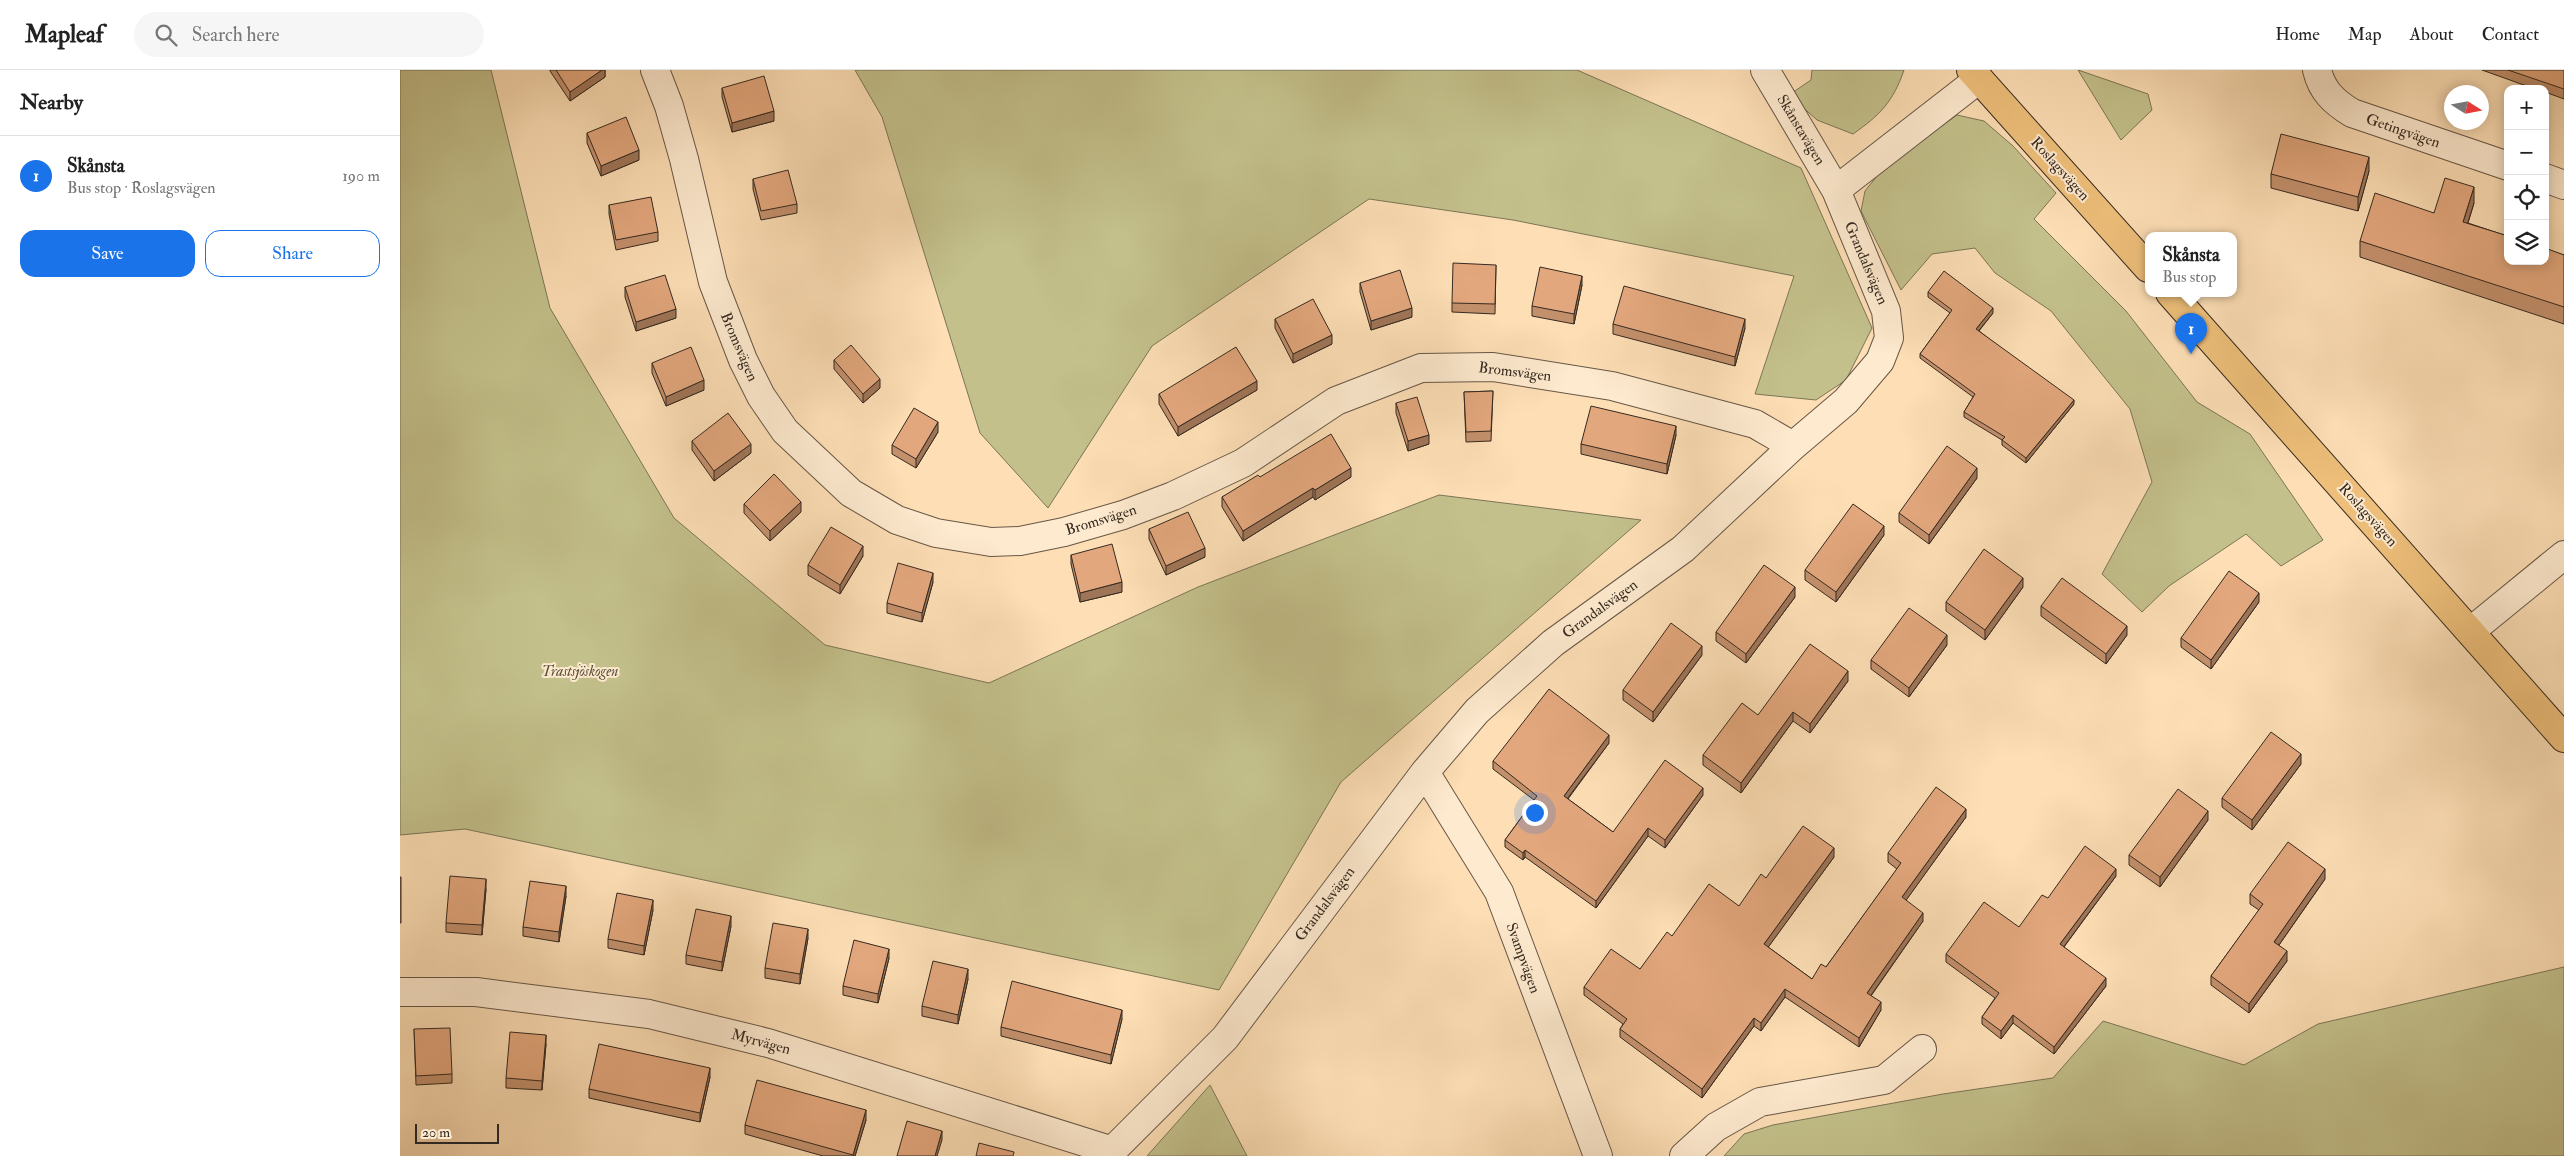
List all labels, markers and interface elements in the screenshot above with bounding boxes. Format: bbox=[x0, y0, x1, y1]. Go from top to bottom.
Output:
search box bbox=[134, 12, 484, 57]
text: Mapleaf bbox=[25, 19, 104, 50]
icon: search bbox=[152, 21, 180, 49]
text: Search here bbox=[192, 23, 279, 47]
text: Home bbox=[2275, 23, 2320, 46]
text: Map bbox=[2348, 23, 2382, 46]
text: About bbox=[2410, 23, 2454, 46]
text: Contact bbox=[2482, 23, 2539, 46]
north arrow bbox=[2444, 85, 2489, 130]
map controls bbox=[2504, 85, 2549, 265]
button: + bbox=[2504, 85, 2549, 130]
text: Nearby bbox=[20, 89, 83, 116]
street label: Skånstavägen bbox=[1772, 91, 1830, 169]
street label: Getingvägen bbox=[2363, 109, 2443, 153]
button: − bbox=[2504, 130, 2549, 175]
street label: Roslagsvägen bbox=[2026, 133, 2094, 205]
text: Skånsta bbox=[67, 154, 125, 178]
text: 1 bbox=[33, 166, 39, 186]
text: 190 m bbox=[342, 166, 380, 186]
button: locate bbox=[2504, 175, 2549, 220]
text: Bus stop · Roslagsvägen bbox=[67, 178, 216, 198]
street label: Grandalsvägen bbox=[1840, 219, 1892, 308]
button: layers bbox=[2504, 220, 2549, 265]
button: Save bbox=[20, 230, 195, 277]
button: Share bbox=[205, 230, 380, 277]
popup bbox=[2145, 232, 2237, 297]
text: Skånsta bbox=[2162, 243, 2220, 267]
text: Bus stop bbox=[2162, 267, 2216, 287]
street label: Bromsvägen bbox=[716, 310, 762, 385]
pin: 1 bbox=[2175, 313, 2207, 354]
street label: Bromsvägen bbox=[1477, 358, 1553, 386]
street label: Roslagsvägen bbox=[2334, 479, 2402, 551]
street label: Bromsvägen bbox=[1063, 500, 1139, 540]
street label: Grandalsvägen bbox=[1559, 575, 1642, 643]
park label: Trastsjöskogen bbox=[542, 662, 618, 681]
your location bbox=[1522, 800, 1548, 826]
street label: Grandalsvägen bbox=[1291, 863, 1359, 945]
street label: Svampvägen bbox=[1501, 920, 1545, 996]
street label: Myrvägen bbox=[729, 1025, 793, 1059]
scale bar bbox=[415, 1121, 499, 1144]
text: 20 m bbox=[422, 1124, 450, 1141]

